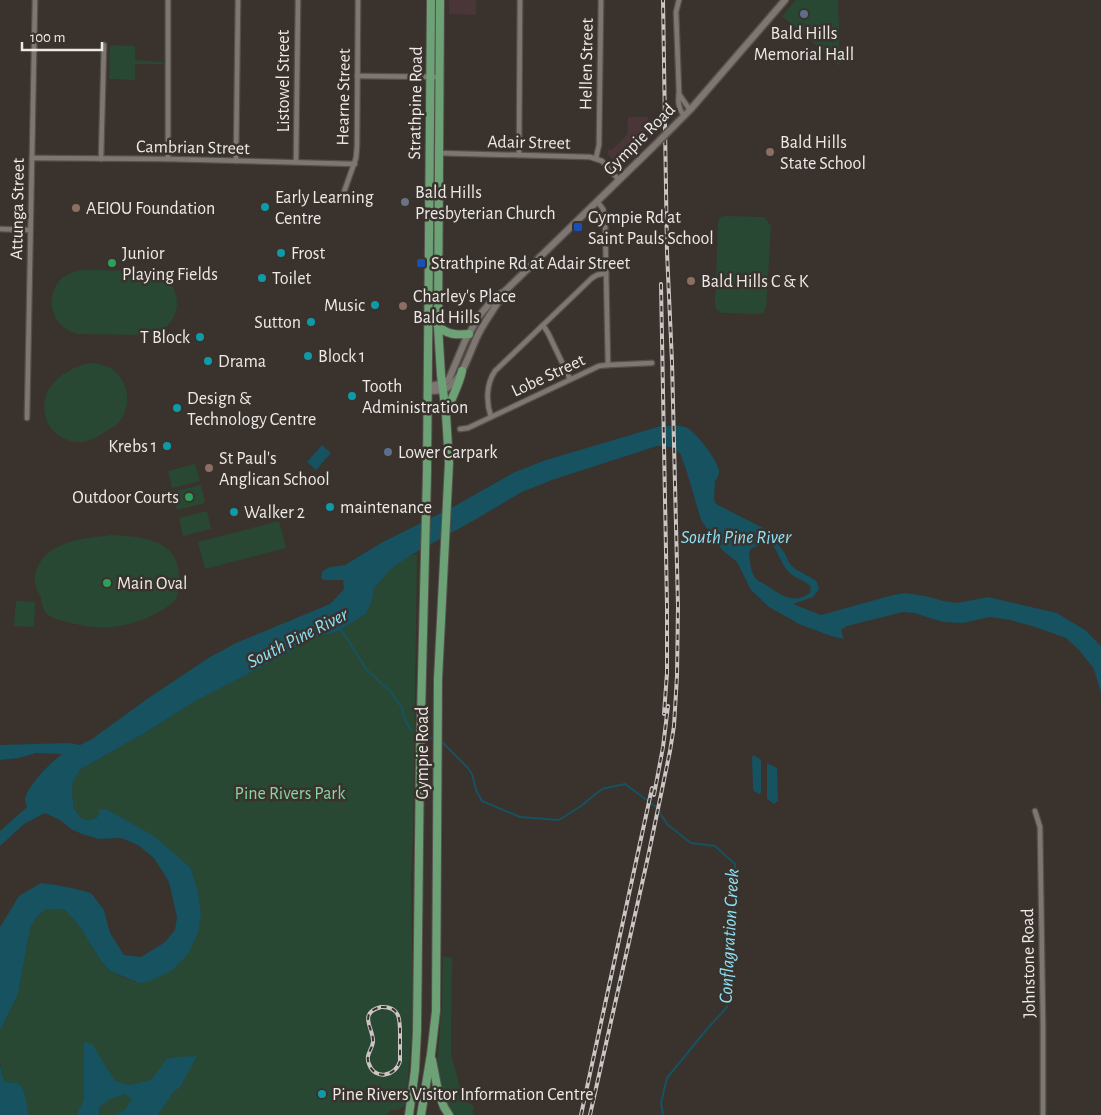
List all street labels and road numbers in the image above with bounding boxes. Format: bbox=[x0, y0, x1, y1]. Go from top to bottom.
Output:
street label: Hellen Street bbox=[577, 18, 597, 110]
street label: Listowel Street bbox=[275, 29, 293, 132]
street label: Strathpine Road bbox=[406, 46, 426, 160]
street label: Hearne Street bbox=[334, 48, 354, 146]
street label: Gympie Road bbox=[600, 100, 679, 179]
street label: Adair Street bbox=[487, 133, 571, 153]
street label: Cambrian Street bbox=[136, 138, 250, 158]
street label: Attunga Street bbox=[8, 158, 28, 260]
street label: Lobe Street bbox=[509, 351, 588, 401]
street label: Gympie Road bbox=[414, 706, 432, 800]
street label: Johnstone Road bbox=[1019, 908, 1039, 1018]

